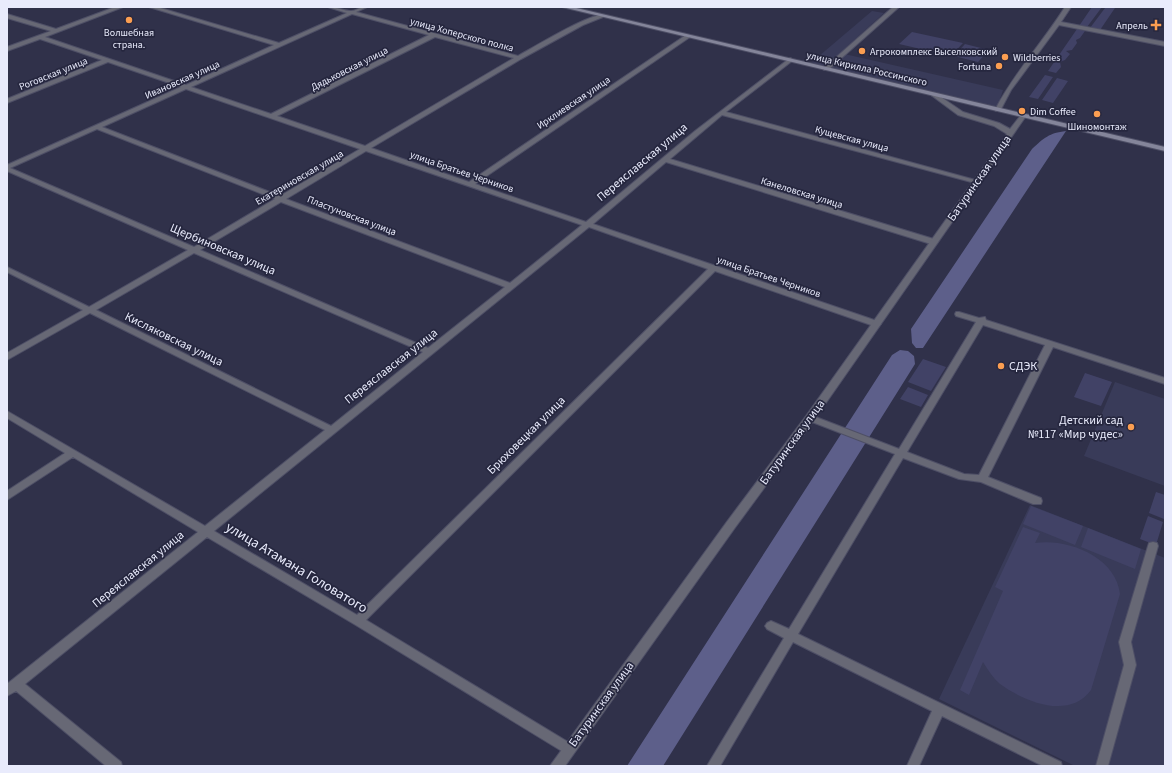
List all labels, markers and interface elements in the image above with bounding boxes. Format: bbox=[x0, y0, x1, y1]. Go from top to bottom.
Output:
street label: улица Хоперского полка bbox=[408, 14, 515, 56]
marker: Волшебная страна. bbox=[124, 15, 134, 25]
place label: Апрель bbox=[1116, 19, 1148, 33]
marker: Апрель bbox=[1151, 20, 1161, 30]
place label: Волшебная страна. bbox=[104, 26, 154, 52]
street label: Дядьковская улица bbox=[308, 43, 390, 94]
place label: Агрокомплекс Выселковский bbox=[870, 45, 998, 59]
marker: Агрокомплекс Выселковский bbox=[857, 46, 867, 56]
street label: улица Кирилла Россинского bbox=[805, 48, 928, 90]
place label: Wildberries bbox=[1013, 51, 1060, 65]
marker: Wildberries bbox=[1000, 52, 1010, 62]
street label: Роговская улица bbox=[17, 54, 90, 94]
street label: Ивановская улица bbox=[143, 57, 222, 103]
place label: Fortuna bbox=[958, 60, 991, 74]
marker: Fortuna bbox=[994, 61, 1004, 71]
street label: Ирклиевская улица bbox=[534, 73, 613, 133]
place label: Dim Coffee bbox=[1030, 105, 1076, 119]
marker: Dim Coffee bbox=[1017, 106, 1027, 116]
marker: Шиномонтаж bbox=[1092, 109, 1102, 119]
street label: Переяславская улица bbox=[593, 119, 691, 206]
place label: Шиномонтаж bbox=[1067, 120, 1127, 134]
street label: Кущевская улица bbox=[813, 122, 890, 156]
street label: Батуринская улица bbox=[943, 132, 1015, 225]
street label: Екатериновская улица bbox=[253, 147, 346, 209]
street label: улица Братьев Черников bbox=[408, 148, 515, 196]
street label: Канеловская улица bbox=[759, 174, 844, 212]
street label: Пластуновская улица bbox=[305, 192, 398, 239]
street label: Щербиновская улица bbox=[167, 220, 278, 279]
street label: улица Братьев Черников bbox=[715, 253, 822, 301]
street label: Кисляковская улица bbox=[122, 308, 226, 371]
street label: Переяславская улица bbox=[341, 325, 441, 408]
place label: СДЭК bbox=[1009, 358, 1037, 375]
marker: СДЭК bbox=[996, 361, 1006, 371]
street label: Брюховецкая улица bbox=[483, 392, 569, 478]
street label: Батуринская улица bbox=[756, 396, 829, 488]
place label: Детский сад №117 «Мир чудес» bbox=[1028, 412, 1124, 443]
marker: Детский сад №117 «Мир чудес» bbox=[1126, 422, 1136, 432]
street label: улица Атамана Головатого bbox=[222, 517, 371, 618]
street label: Переяславская улица bbox=[89, 527, 188, 612]
street label: Батуринская улица bbox=[565, 658, 638, 750]

